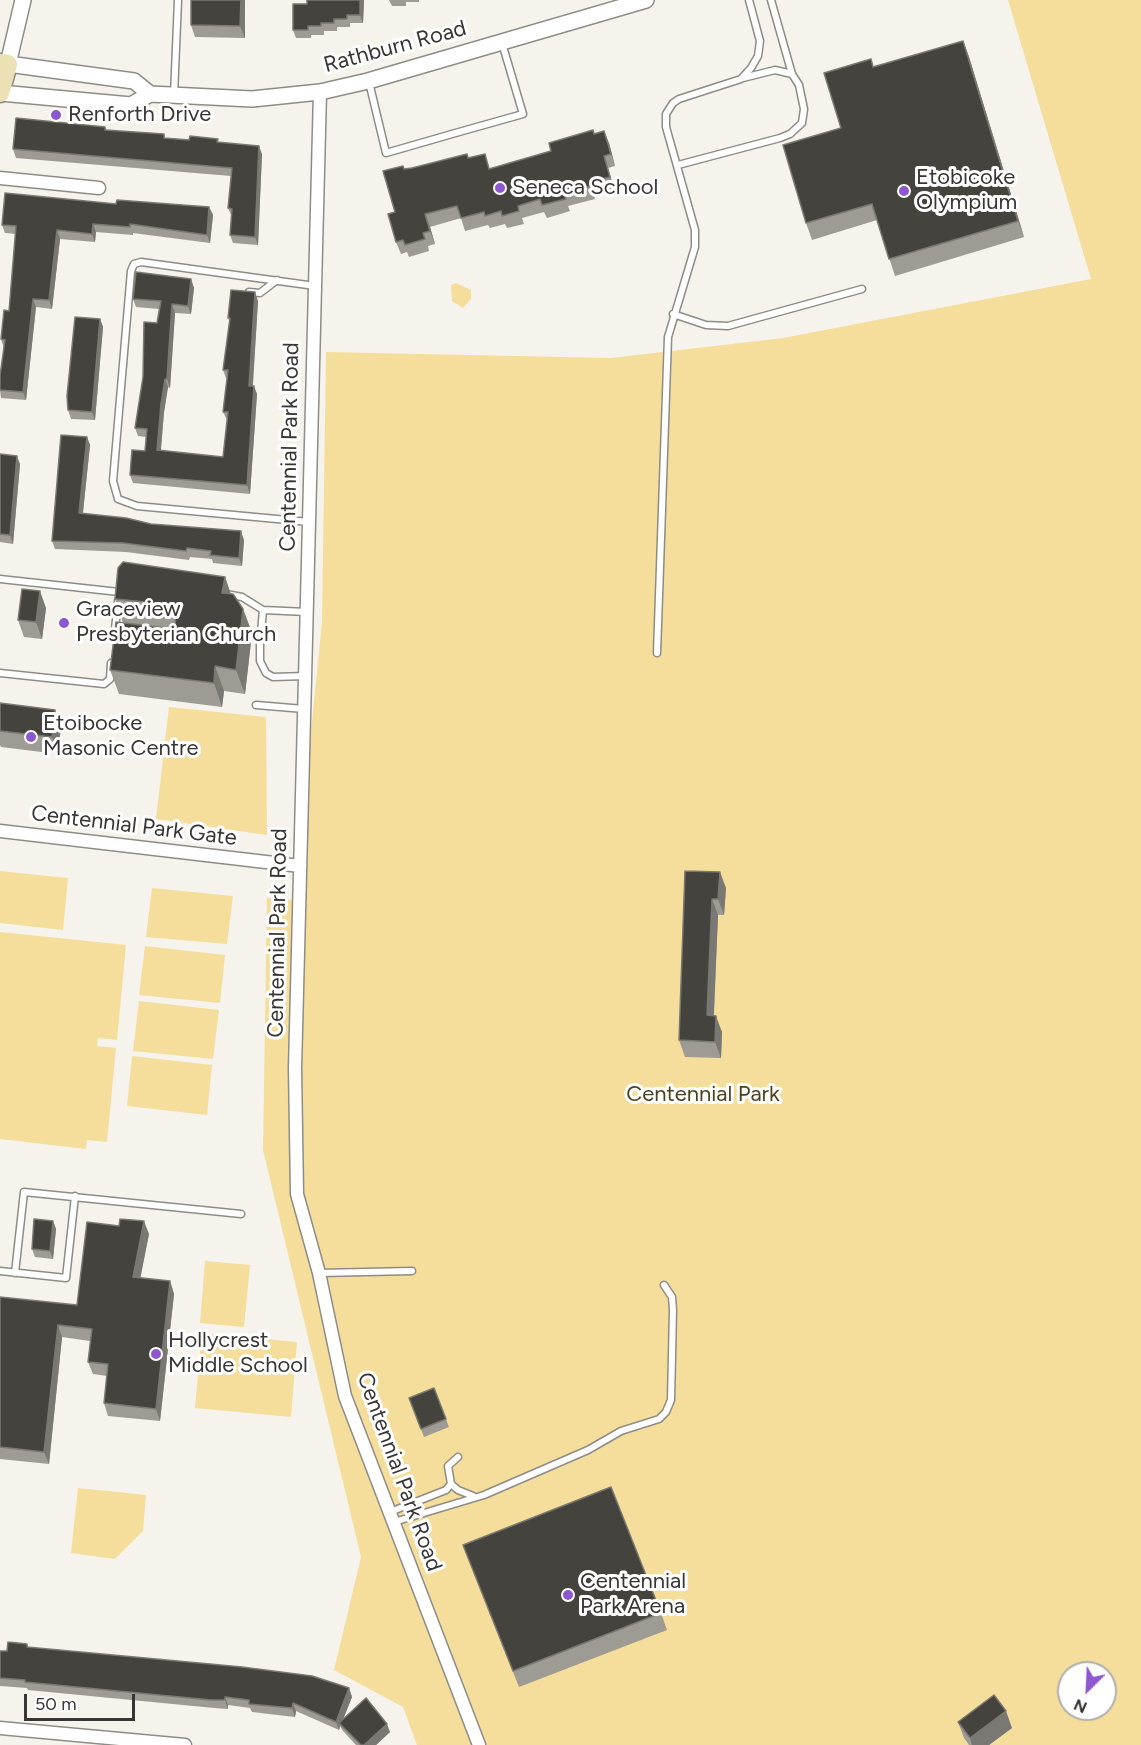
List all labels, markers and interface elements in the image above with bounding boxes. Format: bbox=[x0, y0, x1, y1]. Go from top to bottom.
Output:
street label: Rathburn Road bbox=[321, 15, 469, 79]
place label: Renforth Drive bbox=[68, 102, 211, 128]
marker: Renforth Drive bbox=[49, 108, 63, 122]
place label: Etobicoke Olympium bbox=[916, 165, 1017, 216]
place label: Seneca School bbox=[512, 175, 658, 201]
marker: Seneca School bbox=[493, 181, 507, 195]
marker: Etobicoke Olympium bbox=[897, 184, 911, 198]
street label: Centennial Park Road bbox=[275, 342, 305, 552]
place label: Graceview Presbyterian Church bbox=[76, 597, 276, 648]
marker: Graceview Presbyterian Church bbox=[57, 616, 71, 630]
place label: Etoibocke Masonic Centre bbox=[43, 711, 198, 762]
marker: Etoibocke Masonic Centre bbox=[24, 730, 38, 744]
street label: Centennial Park Gate bbox=[30, 800, 238, 852]
street label: Centennial Park Road bbox=[263, 828, 293, 1038]
park label: Centennial Park bbox=[626, 1082, 780, 1108]
place label: Hollycrest Middle School bbox=[168, 1328, 308, 1380]
marker: Hollycrest Middle School bbox=[149, 1347, 163, 1361]
street label: Centennial Park Road bbox=[351, 1369, 447, 1575]
place label: Centennial Park Arena bbox=[580, 1569, 686, 1621]
marker: Centennial Park Arena bbox=[561, 1588, 575, 1602]
north arrow bbox=[1057, 1661, 1117, 1721]
scale bar bbox=[27, 1682, 138, 1720]
text: 50 m bbox=[35, 1693, 77, 1715]
text: N bbox=[1071, 1695, 1090, 1717]

